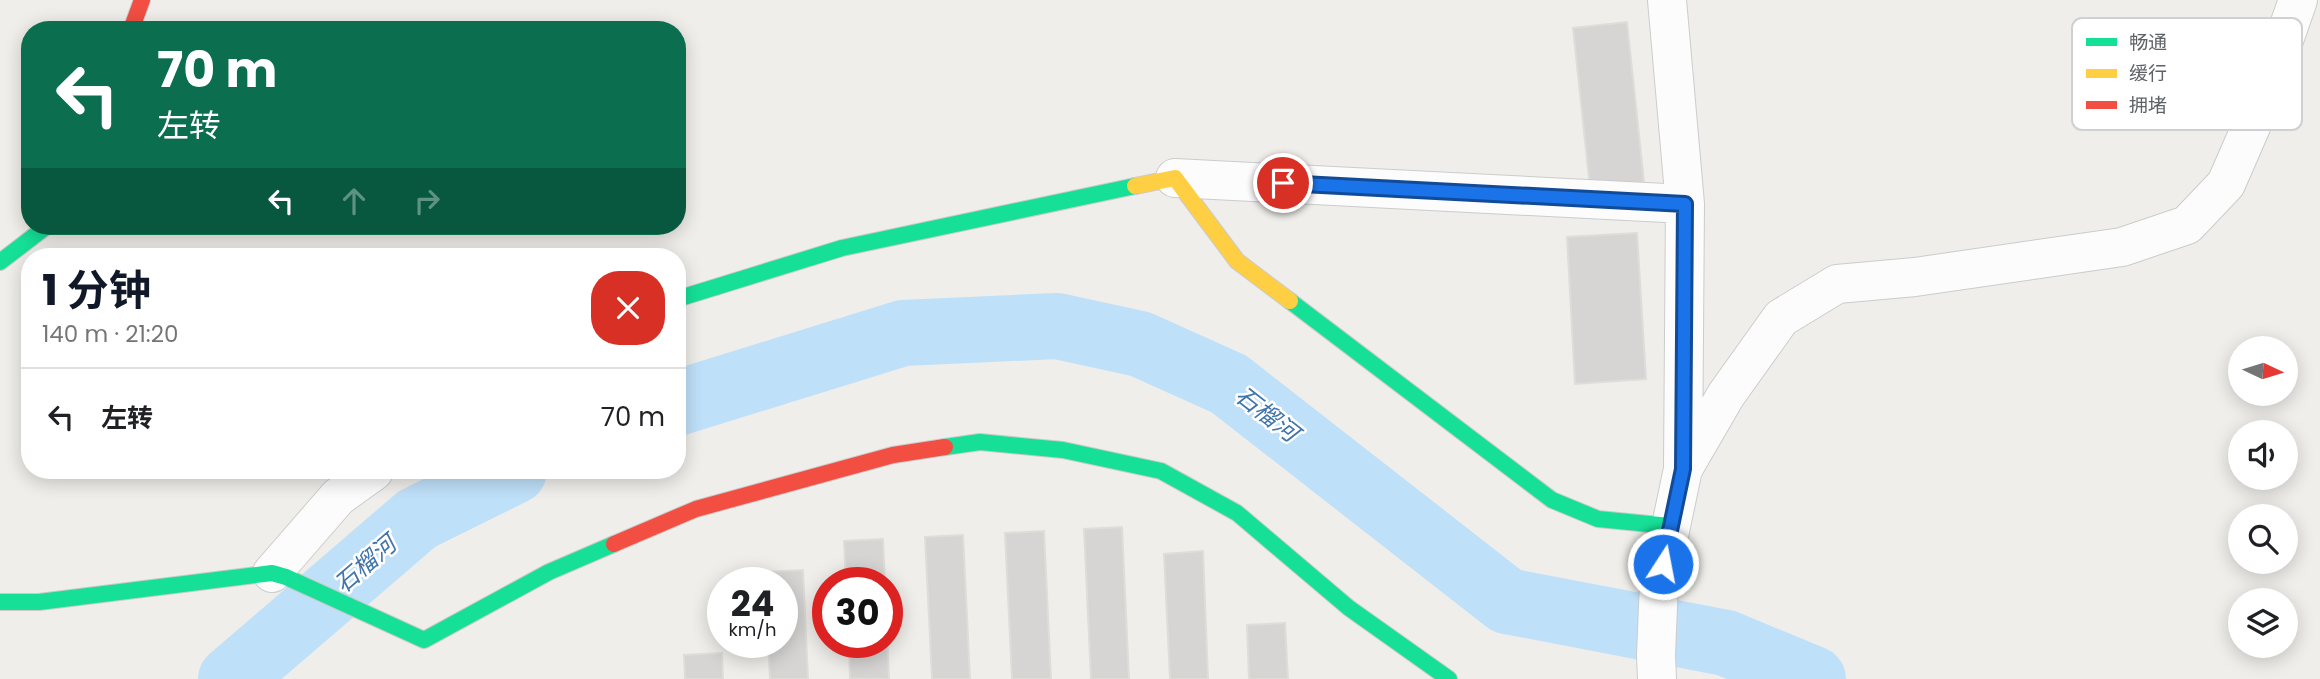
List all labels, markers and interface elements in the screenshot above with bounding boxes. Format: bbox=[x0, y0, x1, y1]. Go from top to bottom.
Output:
legend bbox=[2072, 18, 2302, 130]
text: 畅通 bbox=[2129, 29, 2167, 56]
text: 70 m bbox=[157, 36, 277, 104]
icon: left bbox=[42, 49, 133, 140]
text: 缓行 bbox=[2129, 60, 2167, 87]
text: 拥堵 bbox=[2129, 92, 2167, 119]
text: 左转 bbox=[157, 103, 221, 148]
pin bbox=[1253, 153, 1313, 213]
icon: arrive bbox=[1264, 164, 1302, 202]
icon: left bbox=[262, 182, 300, 220]
icon: ahead bbox=[335, 182, 373, 220]
icon: right bbox=[408, 182, 446, 220]
text: 1 分钟 bbox=[42, 261, 151, 320]
button: close bbox=[591, 271, 665, 345]
text: 140 m · 21:20 bbox=[42, 318, 178, 350]
north arrow bbox=[2228, 336, 2298, 406]
map controls bbox=[2228, 336, 2298, 658]
water label: 石榴河 bbox=[1228, 379, 1309, 452]
icon: left bbox=[42, 398, 80, 436]
text: 70 m bbox=[601, 399, 665, 435]
text: 左转 bbox=[101, 400, 153, 436]
button: sound bbox=[2228, 420, 2298, 490]
button: search bbox=[2228, 504, 2298, 574]
water label: 石榴河 bbox=[327, 525, 406, 600]
position arrow bbox=[1626, 527, 1700, 601]
speed limit sign: 30 bbox=[812, 567, 903, 658]
text: 24 bbox=[731, 579, 774, 628]
button: layers bbox=[2228, 588, 2298, 658]
text: km/h bbox=[729, 617, 776, 642]

